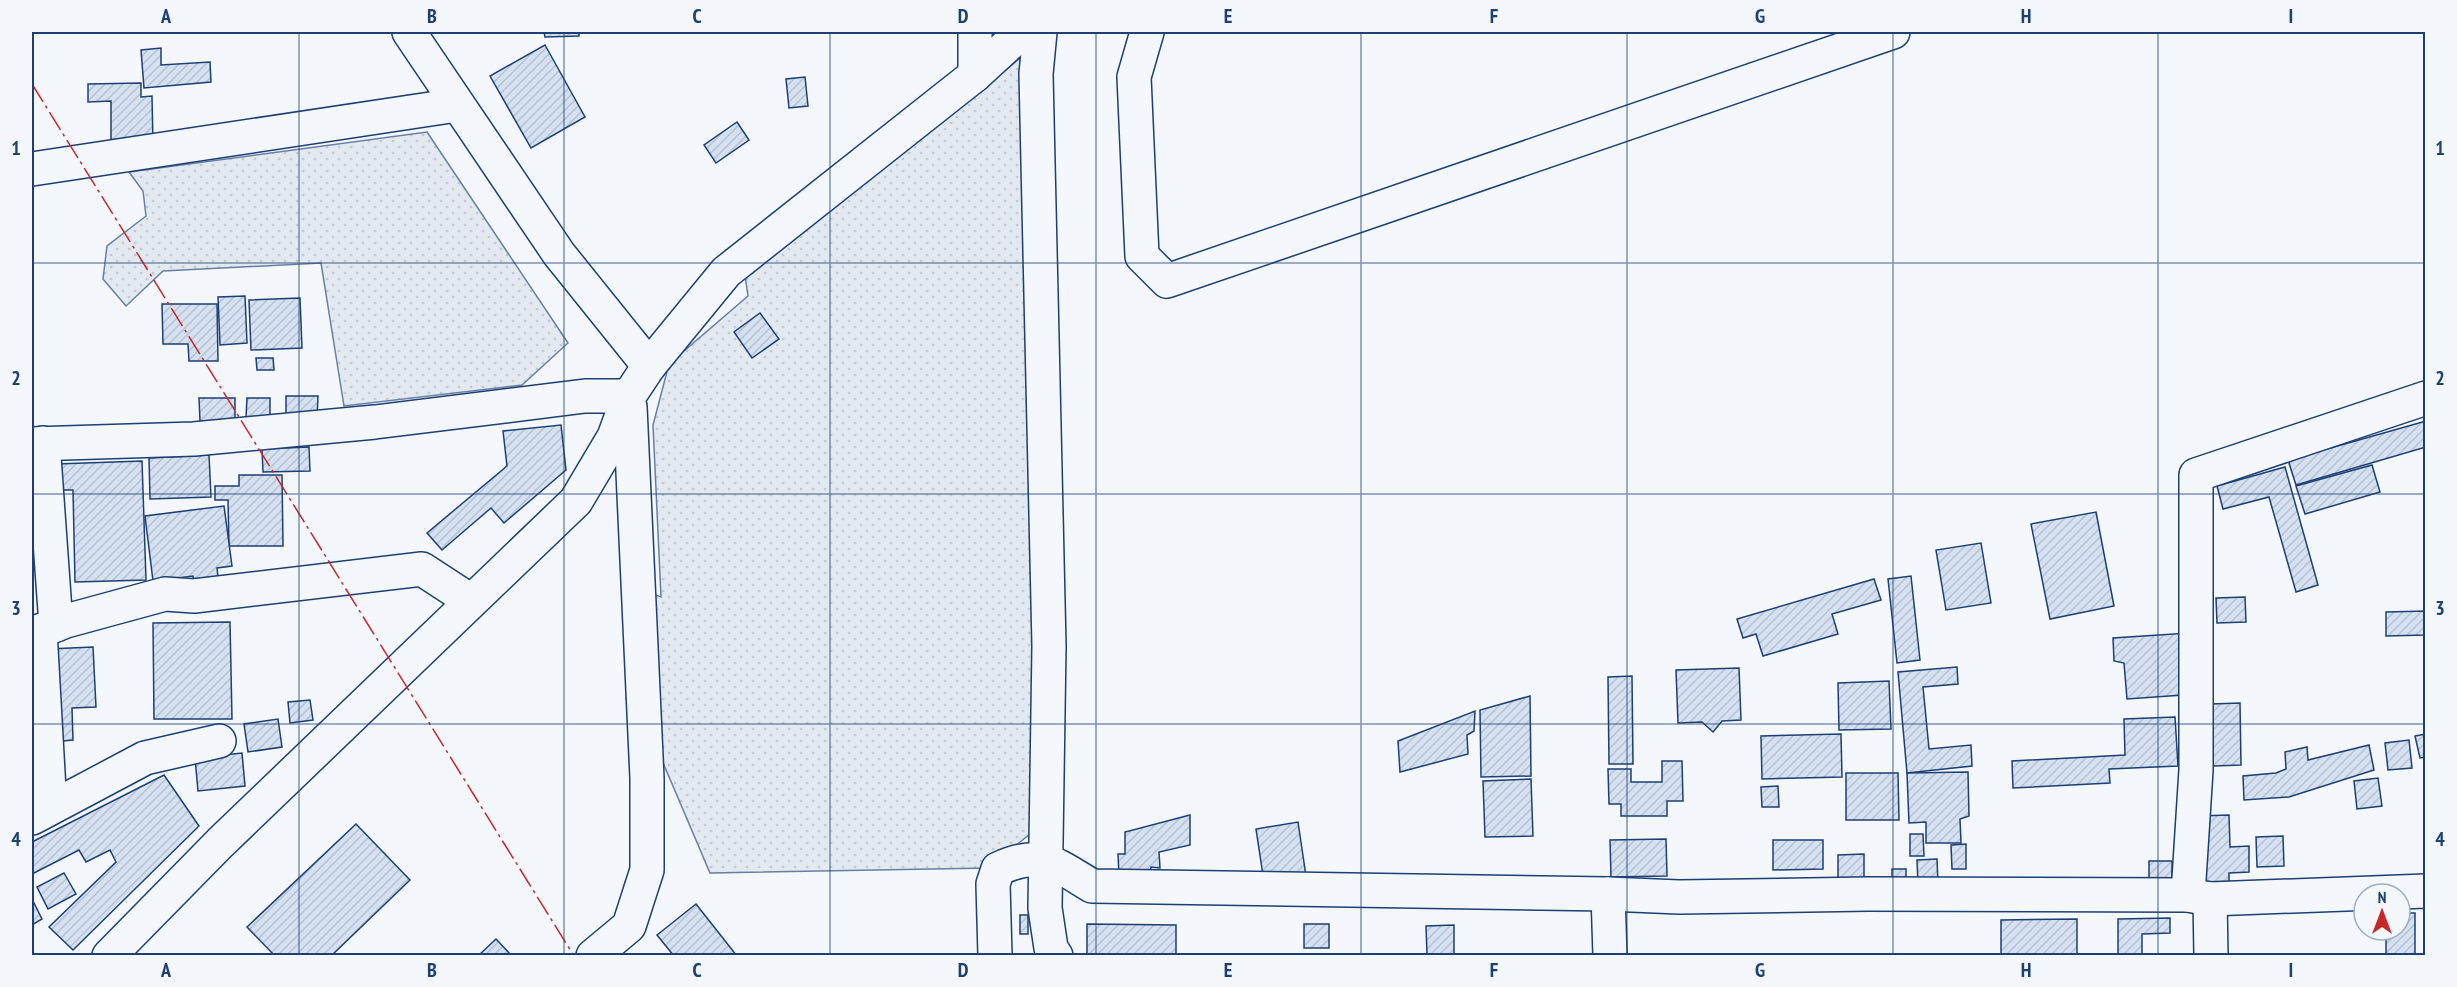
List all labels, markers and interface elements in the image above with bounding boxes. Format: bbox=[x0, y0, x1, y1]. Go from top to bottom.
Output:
text: A bbox=[160, 3, 172, 29]
text: B bbox=[427, 3, 437, 29]
text: C bbox=[692, 3, 702, 29]
text: D bbox=[958, 3, 969, 29]
text: E bbox=[1224, 3, 1232, 29]
text: F bbox=[1490, 3, 1498, 29]
text: G bbox=[1755, 3, 1765, 29]
text: H bbox=[2021, 3, 2031, 29]
text: I bbox=[2289, 3, 2293, 29]
text: 1 bbox=[11, 135, 21, 161]
text: 1 bbox=[2435, 135, 2445, 161]
text: 2 bbox=[11, 365, 21, 391]
text: 2 bbox=[2435, 365, 2445, 391]
text: 3 bbox=[11, 595, 21, 621]
text: 3 bbox=[2435, 595, 2445, 621]
text: 4 bbox=[11, 826, 21, 852]
text: 4 bbox=[2435, 826, 2445, 852]
north arrow bbox=[2352, 882, 2412, 942]
text: N bbox=[2378, 887, 2386, 907]
text: A bbox=[160, 957, 172, 983]
text: B bbox=[427, 957, 437, 983]
text: C bbox=[692, 957, 702, 983]
text: D bbox=[958, 957, 969, 983]
text: E bbox=[1224, 957, 1232, 983]
text: F bbox=[1490, 957, 1498, 983]
text: G bbox=[1755, 957, 1765, 983]
text: H bbox=[2021, 957, 2031, 983]
text: I bbox=[2289, 957, 2293, 983]

